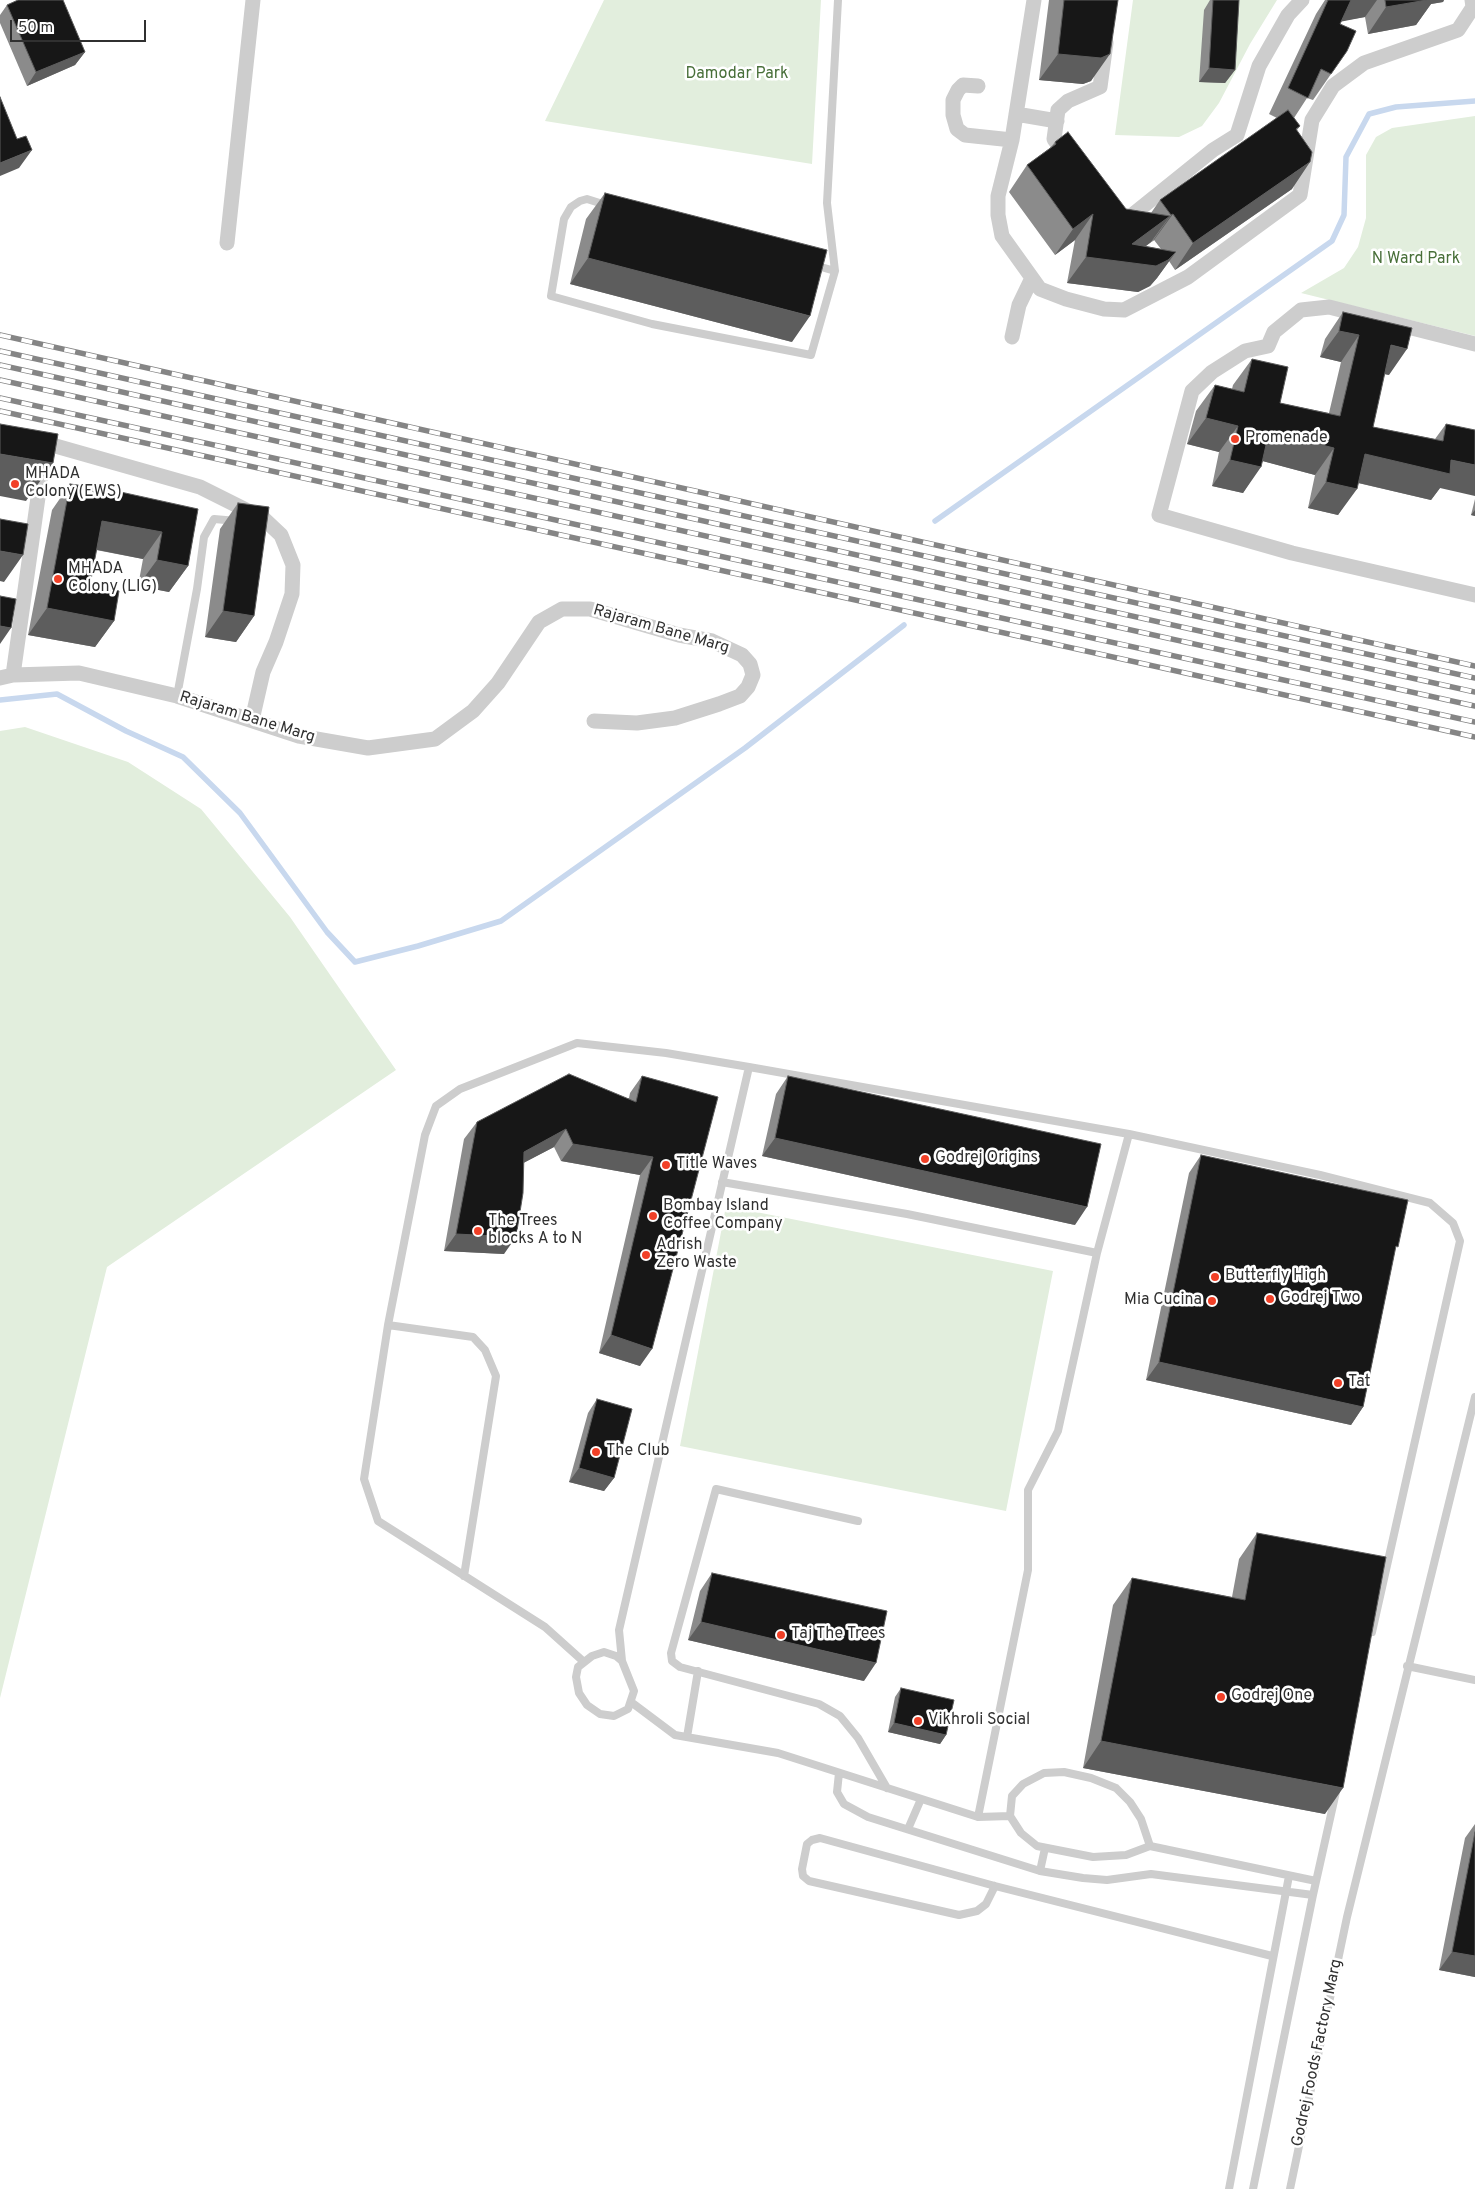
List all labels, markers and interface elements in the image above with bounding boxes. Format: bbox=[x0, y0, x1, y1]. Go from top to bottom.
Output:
scale bar bbox=[12, 10, 149, 42]
text: 50 m bbox=[18, 19, 53, 38]
park label: Damodar Park bbox=[686, 65, 788, 85]
park label: N Ward Park bbox=[1372, 250, 1460, 270]
place label: Promenade bbox=[1245, 429, 1328, 449]
marker: Promenade bbox=[1229, 433, 1241, 445]
place label: MHADA Colony (EWS) bbox=[25, 465, 122, 503]
marker: MHADA Colony (EWS) bbox=[9, 478, 21, 490]
place label: MHADA Colony (LIG) bbox=[68, 560, 157, 598]
marker: MHADA Colony (LIG) bbox=[52, 573, 64, 585]
street label: Rajaram Bane Marg bbox=[591, 601, 731, 659]
street label: Rajaram Bane Marg bbox=[177, 688, 317, 748]
place label: Godrej Origins bbox=[935, 1149, 1038, 1169]
marker: Godrej Origins bbox=[919, 1153, 931, 1165]
place label: Title Waves bbox=[676, 1155, 757, 1175]
marker: Title Waves bbox=[660, 1159, 672, 1171]
place label: Bombay Island Coffee Company bbox=[663, 1197, 783, 1235]
marker: Bombay Island Coffee Company bbox=[647, 1210, 659, 1222]
place label: The Trees blocks A to N bbox=[488, 1212, 582, 1250]
marker: The Trees blocks A to N bbox=[472, 1225, 484, 1237]
place label: Adrish Zero Waste bbox=[656, 1236, 737, 1274]
marker: Adrish Zero Waste bbox=[640, 1249, 652, 1261]
place label: Butterfly High bbox=[1225, 1267, 1326, 1287]
marker: Butterfly High bbox=[1209, 1271, 1221, 1283]
place label: Godrej Two bbox=[1280, 1289, 1360, 1309]
place label: Mia Cucina bbox=[1124, 1291, 1202, 1311]
marker: Godrej Two bbox=[1264, 1293, 1276, 1305]
marker: Mia Cucina bbox=[1206, 1295, 1218, 1307]
place label: Tat bbox=[1348, 1373, 1371, 1393]
marker: Tat bbox=[1332, 1377, 1344, 1389]
place label: The Club bbox=[606, 1442, 669, 1462]
marker: The Club bbox=[590, 1446, 602, 1458]
place label: Taj The Trees bbox=[791, 1625, 886, 1645]
marker: Taj The Trees bbox=[775, 1629, 787, 1641]
place label: Godrej One bbox=[1231, 1687, 1312, 1707]
marker: Godrej One bbox=[1215, 1691, 1227, 1703]
place label: Vikhroli Social bbox=[928, 1711, 1030, 1731]
marker: Vikhroli Social bbox=[912, 1715, 924, 1727]
street label: Godrej Foods Factory Marg bbox=[1289, 1958, 1347, 2148]

